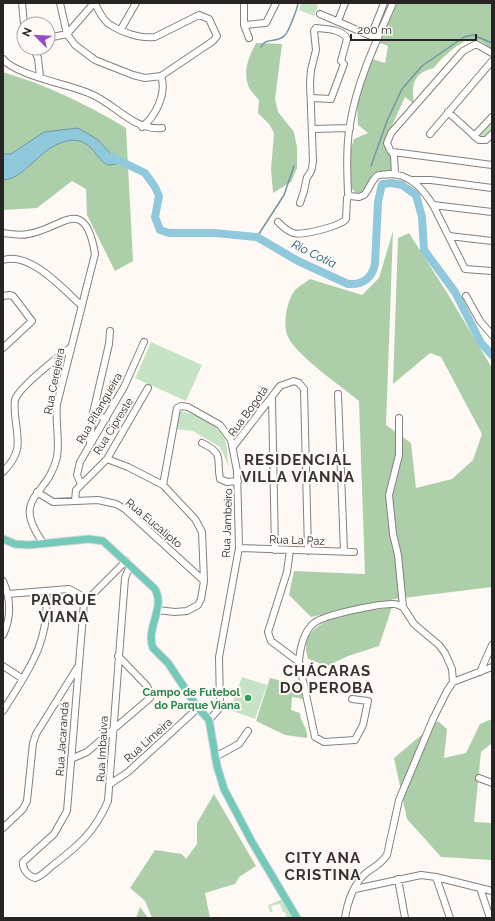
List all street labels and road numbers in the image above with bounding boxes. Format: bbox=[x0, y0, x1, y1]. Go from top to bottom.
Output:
street label: Rua Cerejeira bbox=[42, 347, 67, 416]
street label: Rua Pitangueira bbox=[74, 370, 125, 446]
street label: Rua Bogotá bbox=[226, 384, 271, 439]
street label: Rua Cipreste bbox=[91, 395, 136, 457]
street label: Rua Jambeiro bbox=[220, 488, 235, 558]
street label: Rua Eucalipto bbox=[123, 496, 185, 551]
street label: Rua La Paz bbox=[269, 533, 326, 548]
street label: Rua Jacarandá bbox=[53, 701, 72, 777]
street label: Rua Limeira bbox=[122, 715, 175, 765]
street label: Rua Imbaúva bbox=[94, 716, 111, 782]

